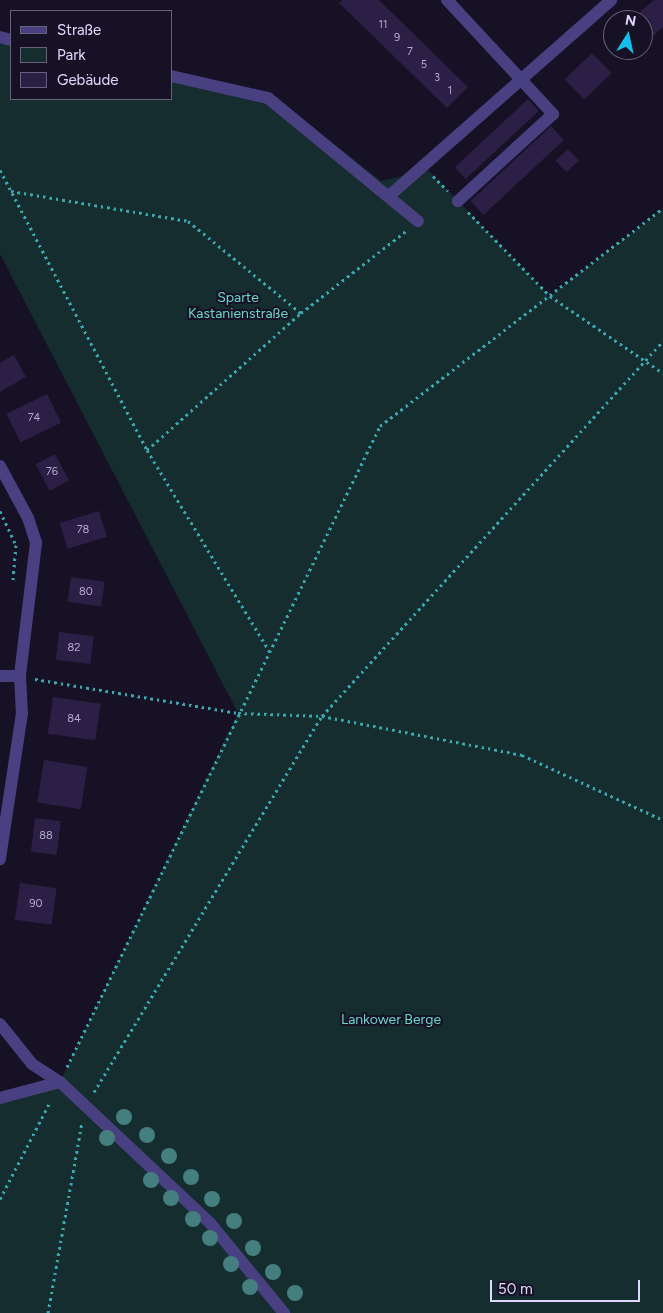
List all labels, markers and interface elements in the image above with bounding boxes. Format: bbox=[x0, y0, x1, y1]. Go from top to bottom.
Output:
legend bbox=[10, 10, 172, 100]
north arrow bbox=[603, 10, 653, 60]
text: N bbox=[624, 11, 637, 30]
house number: 11 bbox=[378, 18, 388, 32]
text: Straße bbox=[57, 21, 101, 39]
house number: 9 bbox=[394, 31, 400, 45]
house number: 7 bbox=[407, 45, 413, 59]
text: Park bbox=[57, 46, 86, 64]
house number: 5 bbox=[421, 58, 427, 72]
text: Gebäude bbox=[57, 71, 118, 89]
house number: 3 bbox=[434, 71, 440, 85]
house number: 1 bbox=[448, 84, 452, 98]
park label: Sparte Kastanienstraße bbox=[188, 290, 288, 322]
house number: 74 bbox=[28, 411, 40, 425]
house number: 76 bbox=[46, 465, 58, 479]
house number: 78 bbox=[77, 523, 89, 537]
house number: 80 bbox=[79, 585, 93, 599]
house number: 82 bbox=[68, 641, 80, 655]
house number: 84 bbox=[67, 712, 81, 726]
house number: 88 bbox=[39, 829, 53, 843]
house number: 90 bbox=[29, 897, 43, 911]
park label: Lankower Berge bbox=[341, 1012, 441, 1028]
scale bar bbox=[493, 1270, 643, 1302]
text: 50 m bbox=[498, 1280, 533, 1298]

